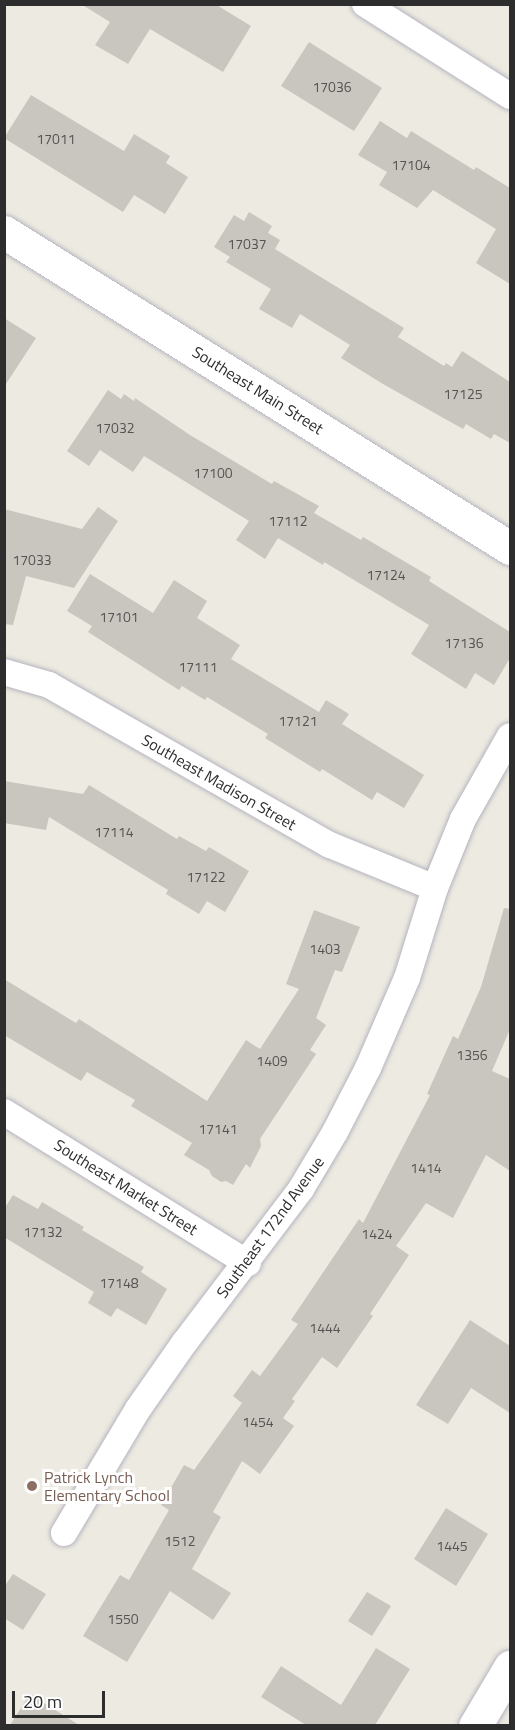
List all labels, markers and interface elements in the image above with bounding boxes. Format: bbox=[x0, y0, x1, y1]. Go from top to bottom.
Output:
house number: 17036 bbox=[312, 79, 352, 95]
house number: 17011 bbox=[36, 131, 76, 147]
house number: 17104 bbox=[391, 157, 431, 173]
house number: 17037 bbox=[227, 236, 267, 252]
street label: Southeast Main Street bbox=[189, 342, 327, 438]
house number: 17125 bbox=[443, 386, 483, 402]
house number: 17032 bbox=[95, 420, 135, 436]
house number: 17100 bbox=[193, 465, 233, 481]
house number: 17112 bbox=[268, 513, 308, 529]
house number: 17033 bbox=[12, 552, 52, 568]
house number: 17124 bbox=[366, 567, 406, 583]
house number: 17101 bbox=[99, 609, 139, 625]
house number: 17136 bbox=[444, 635, 484, 651]
house number: 17111 bbox=[178, 659, 218, 675]
house number: 17121 bbox=[278, 713, 318, 729]
street label: Southeast Madison Street bbox=[138, 730, 300, 834]
house number: 17114 bbox=[94, 824, 134, 840]
house number: 17122 bbox=[186, 869, 226, 885]
house number: 1403 bbox=[309, 941, 341, 957]
house number: 1356 bbox=[456, 1047, 488, 1063]
house number: 1409 bbox=[256, 1053, 288, 1069]
house number: 17141 bbox=[198, 1121, 238, 1137]
street label: Southeast Market Street bbox=[51, 1135, 201, 1239]
street label: Southeast 172nd Avenue bbox=[212, 1153, 328, 1301]
house number: 1414 bbox=[410, 1160, 442, 1176]
house number: 17132 bbox=[23, 1224, 63, 1240]
house number: 1424 bbox=[361, 1226, 393, 1242]
house number: 17148 bbox=[99, 1275, 139, 1291]
house number: 1444 bbox=[309, 1320, 341, 1336]
house number: 1454 bbox=[242, 1414, 274, 1430]
place label: Patrick Lynch Elementary School bbox=[44, 1467, 170, 1505]
marker: Patrick Lynch Elementary School bbox=[25, 1479, 39, 1493]
house number: 1512 bbox=[164, 1533, 196, 1549]
house number: 1445 bbox=[436, 1538, 468, 1554]
house number: 1550 bbox=[107, 1611, 139, 1627]
scale bar bbox=[15, 1679, 108, 1717]
text: 20 m bbox=[23, 1688, 62, 1715]

